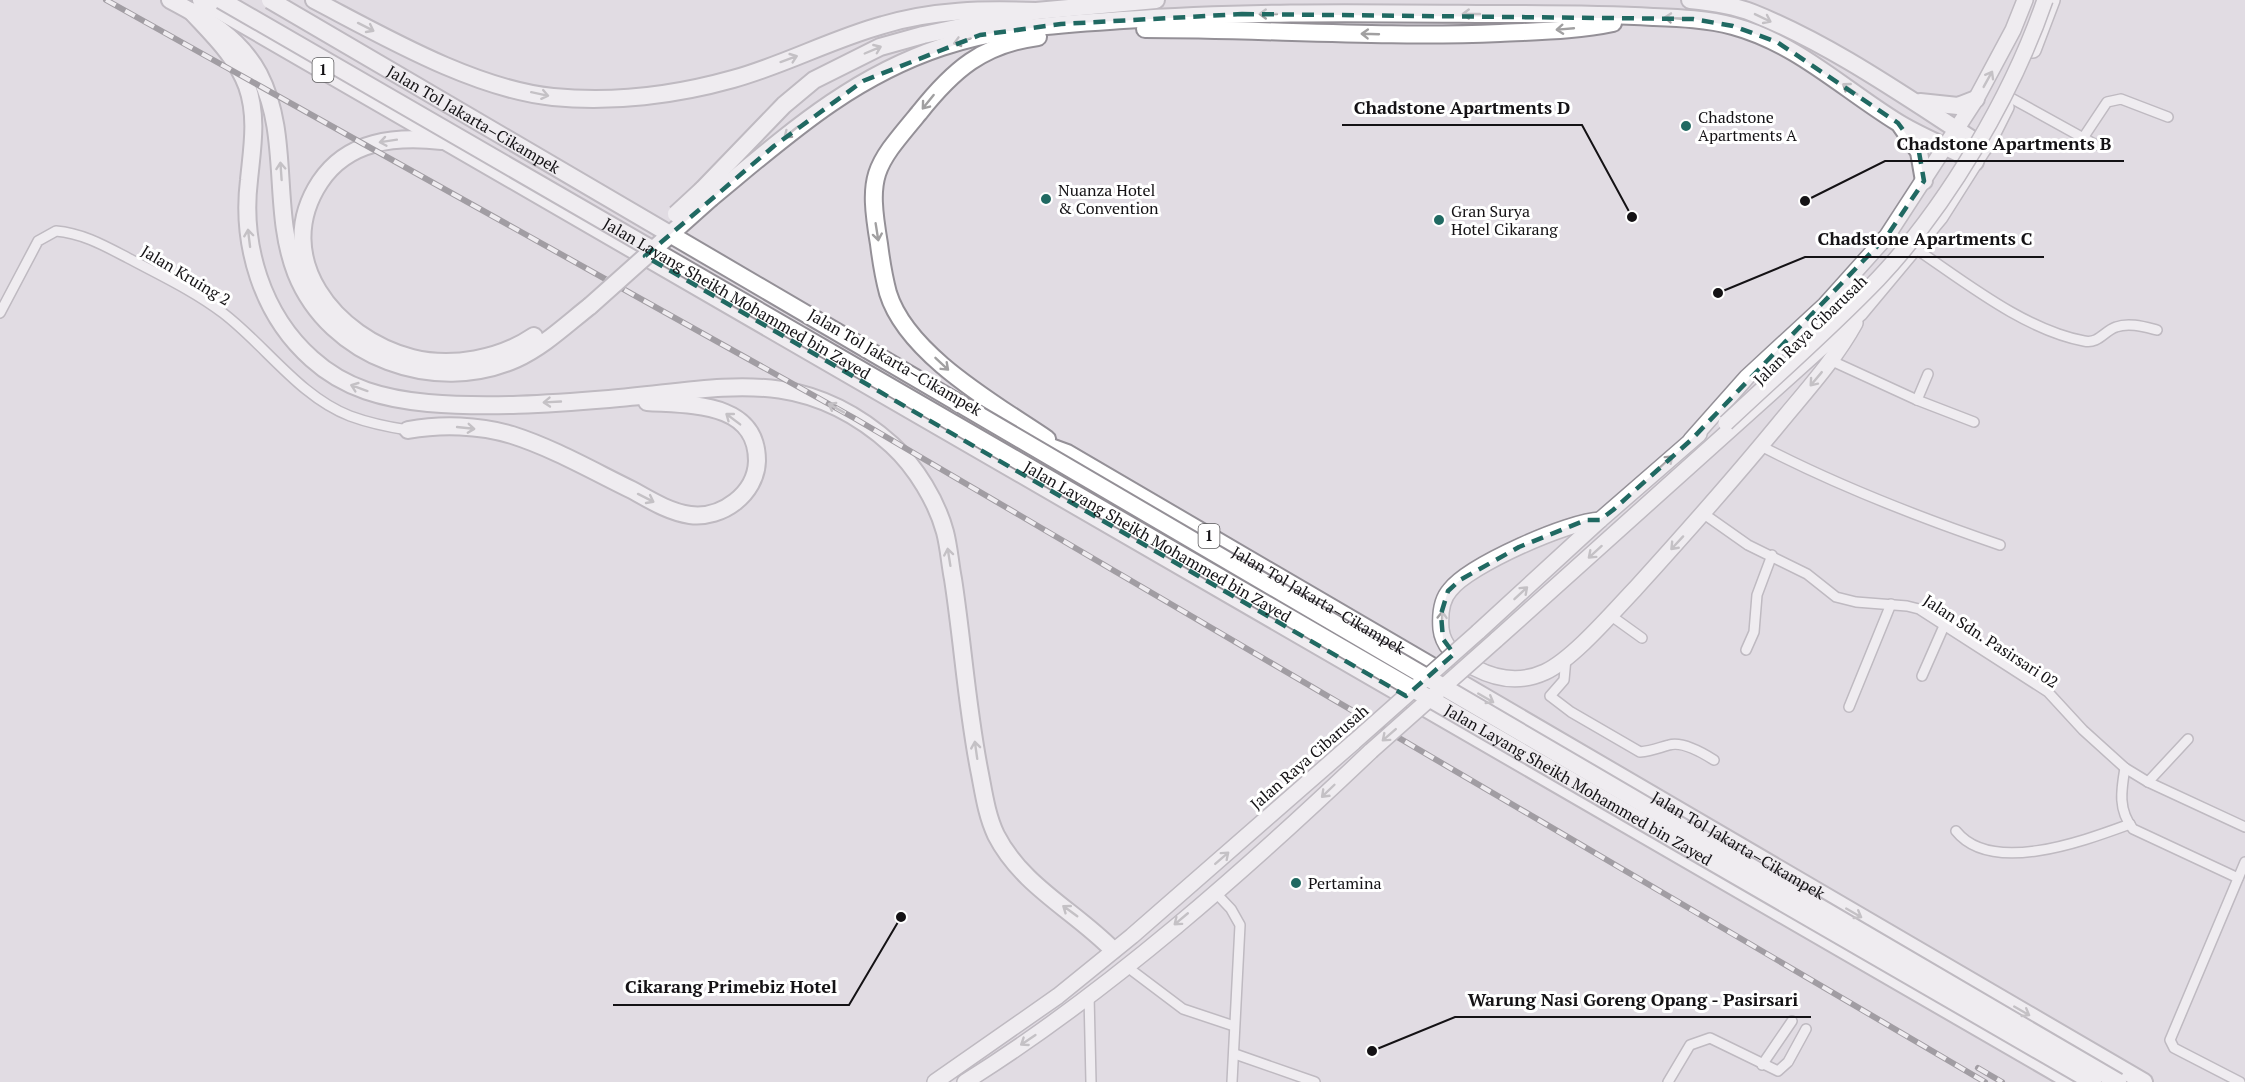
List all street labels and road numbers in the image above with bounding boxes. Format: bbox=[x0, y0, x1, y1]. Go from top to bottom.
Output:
road number: 1 bbox=[312, 58, 334, 82]
street label: Jalan Tol Jakarta–Cikampek bbox=[383, 60, 565, 179]
street label: Jalan Layang Sheikh Mohammed bin Zayed bbox=[599, 212, 875, 384]
street label: Jalan Kruing 2 bbox=[137, 240, 235, 310]
street label: Jalan Raya Cibarusah bbox=[1748, 270, 1872, 390]
street label: Jalan Tol Jakarta–Cikampek bbox=[804, 303, 986, 421]
street label: Jalan Layang Sheikh Mohammed bin Zayed bbox=[1020, 455, 1296, 627]
road number: 1 bbox=[1198, 524, 1220, 548]
street label: Jalan Tol Jakarta–Cikampek bbox=[1228, 541, 1410, 660]
street label: Jalan Sdn. Pasirsari 02 bbox=[1919, 589, 2063, 693]
street label: Jalan Raya Cibarusah bbox=[1245, 699, 1373, 814]
street label: Jalan Layang Sheikh Mohammed bin Zayed bbox=[1441, 699, 1716, 871]
street label: Jalan Tol Jakarta–Cikampek bbox=[1648, 786, 1830, 905]

